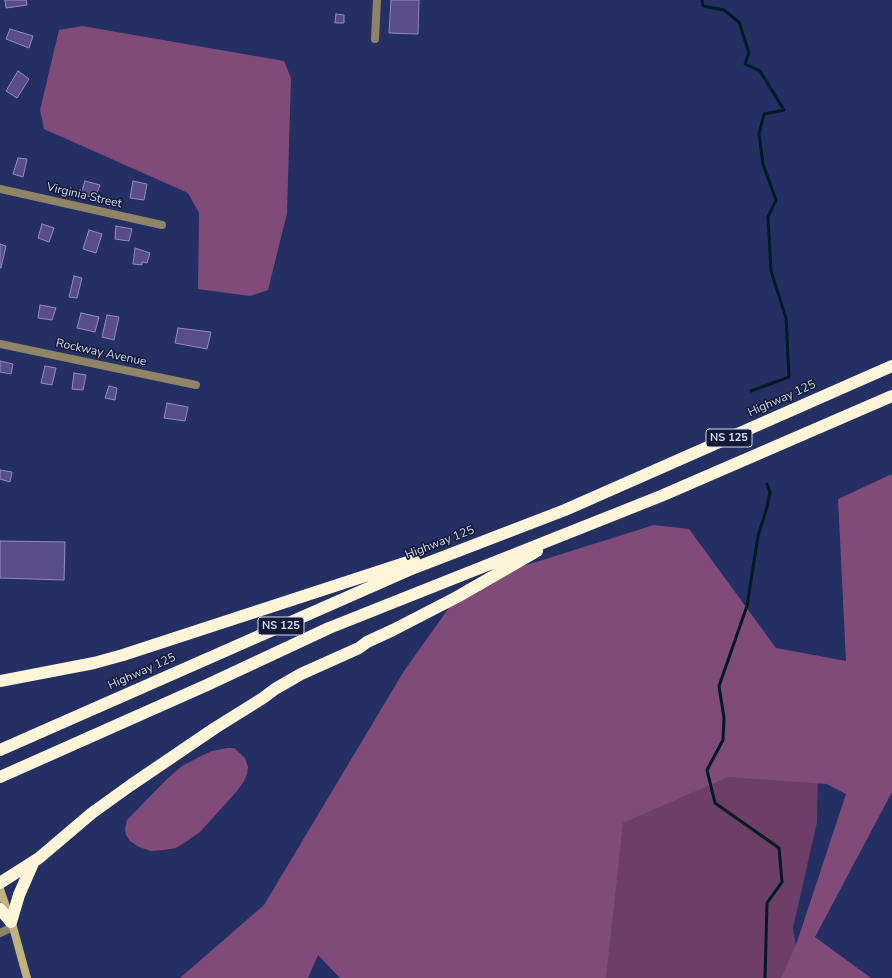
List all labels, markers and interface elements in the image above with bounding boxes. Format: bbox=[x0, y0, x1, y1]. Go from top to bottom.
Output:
street label: Virginia Street bbox=[45, 180, 123, 212]
street label: Rockway Avenue bbox=[54, 336, 148, 370]
street label: Highway 125 bbox=[746, 378, 818, 420]
road number: NS 125 bbox=[706, 429, 752, 447]
street label: Highway 125 bbox=[403, 523, 477, 563]
road number: NS 125 bbox=[258, 617, 304, 635]
street label: Highway 125 bbox=[106, 651, 178, 693]

